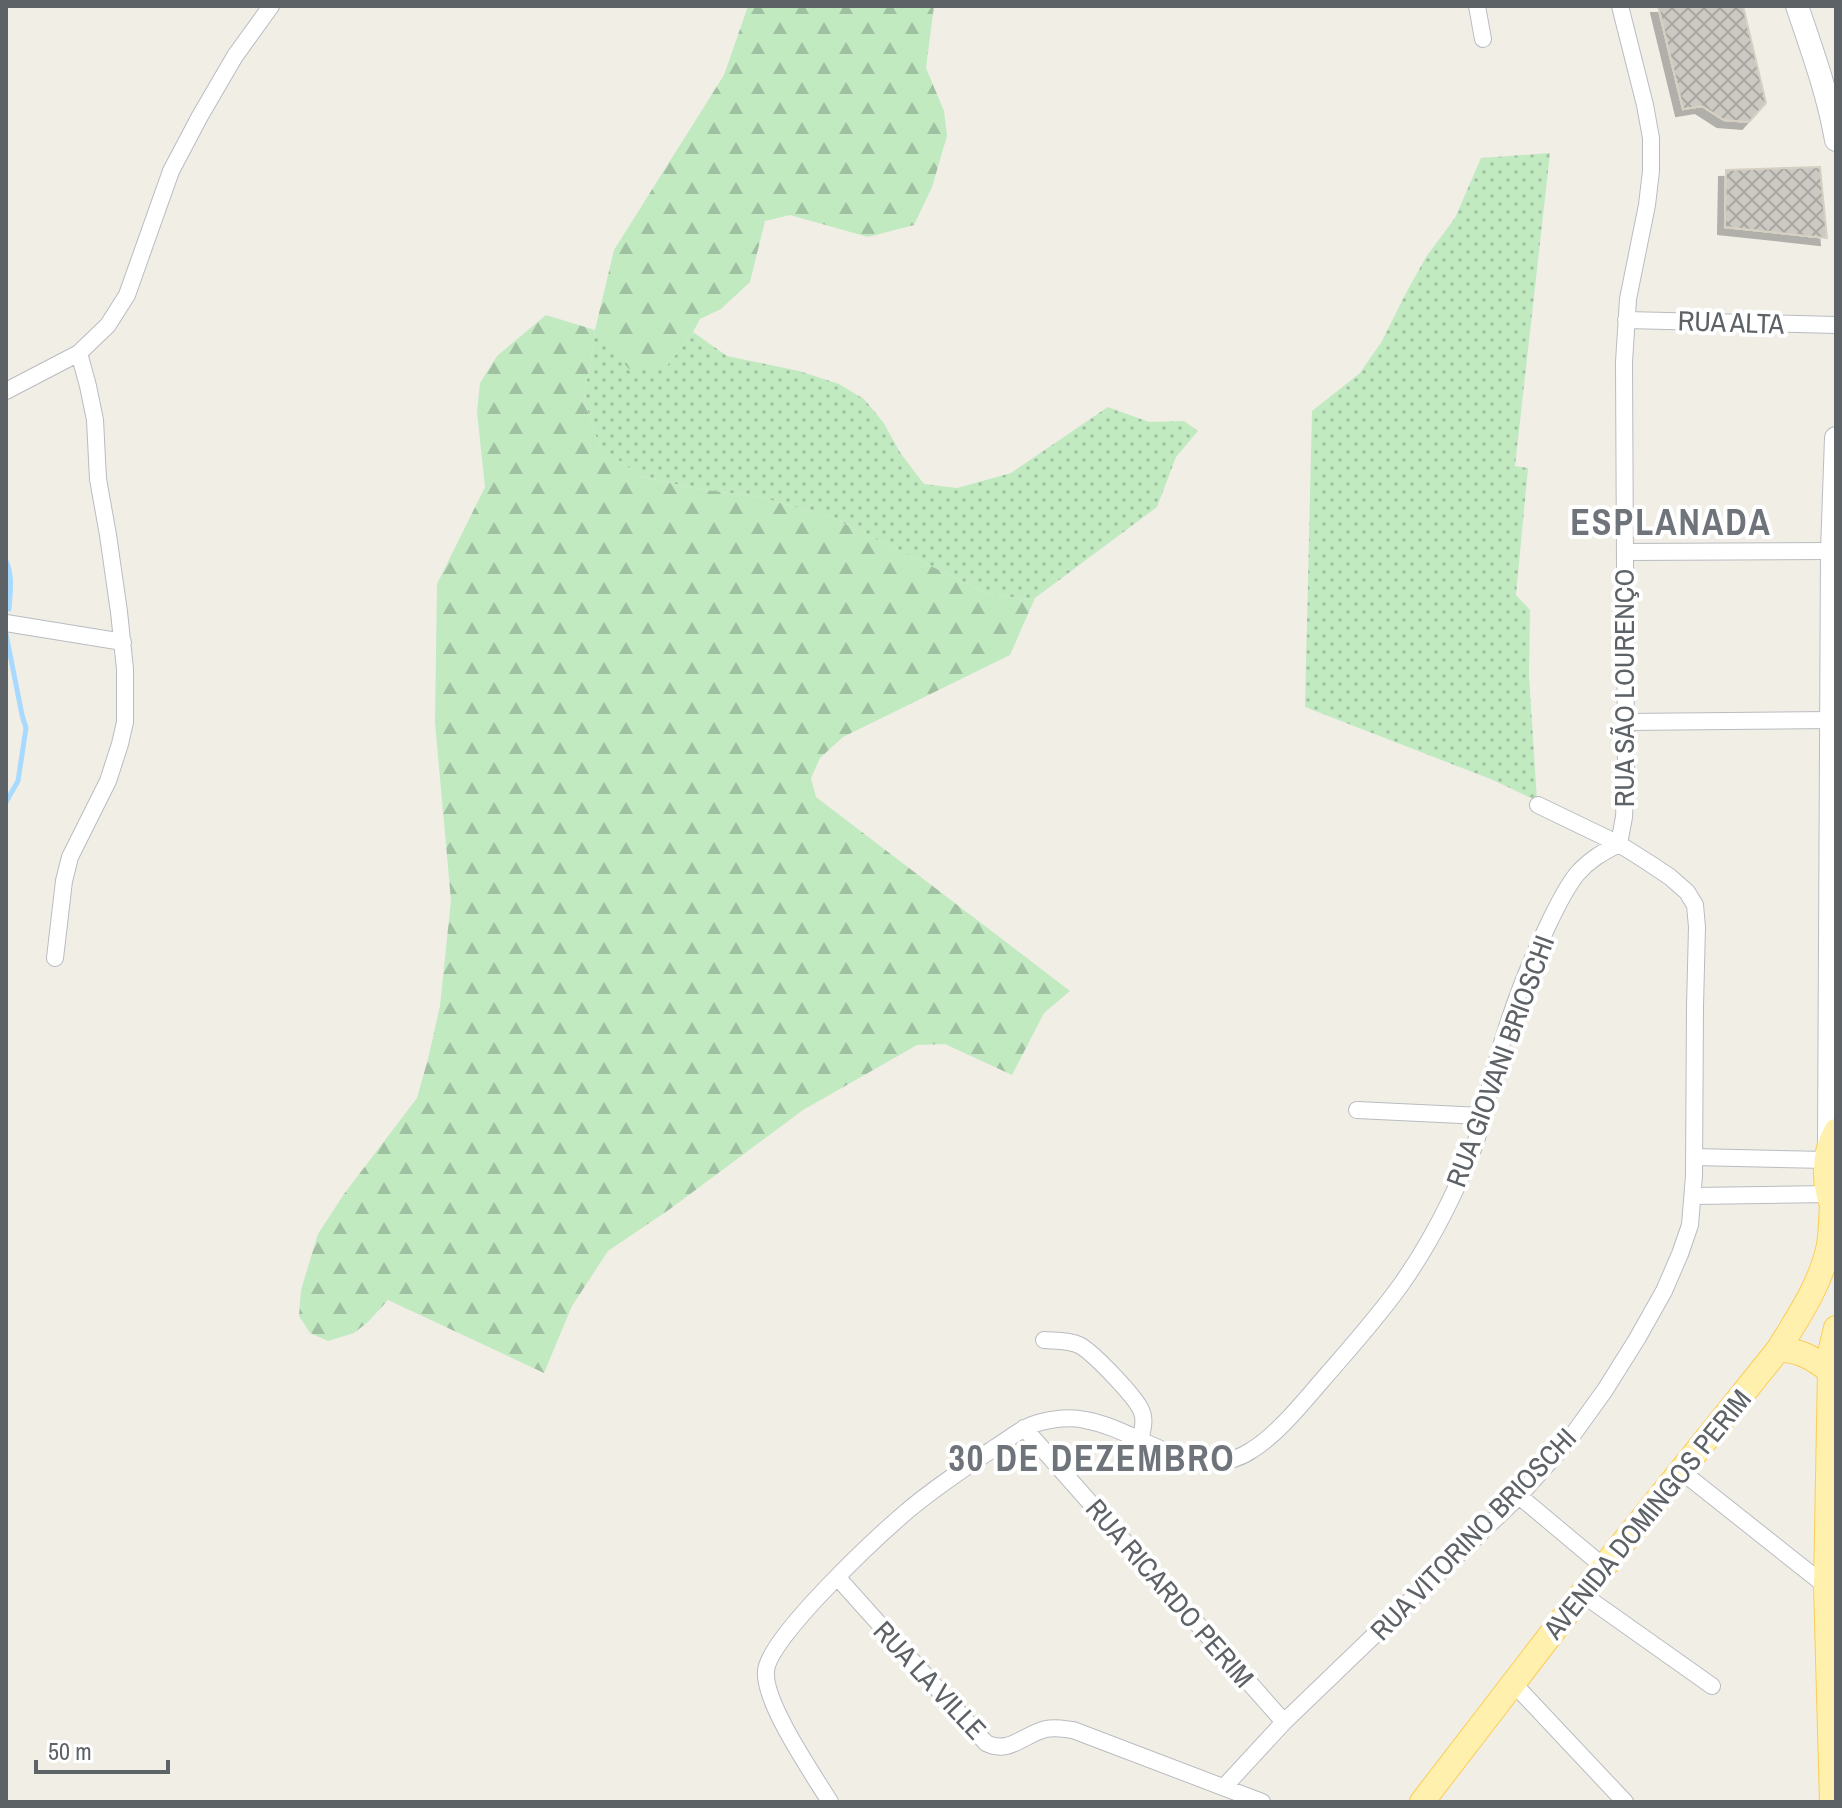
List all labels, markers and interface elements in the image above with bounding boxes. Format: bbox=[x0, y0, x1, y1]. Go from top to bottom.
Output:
street label: RUA ALTA bbox=[1677, 301, 1786, 343]
district label: ESPLANADA bbox=[1570, 498, 1772, 546]
street label: RUA SÃO LOURENÇO bbox=[1605, 569, 1643, 807]
street label: RUA GIOVANI BRIOSCHI bbox=[1437, 930, 1563, 1192]
street label: AVENIDA DOMINGOS PERIM bbox=[1534, 1381, 1760, 1648]
street label: RUA VITORINO BRIOSCHI bbox=[1362, 1420, 1584, 1648]
district label: 30 DE DEZEMBRO bbox=[948, 1434, 1236, 1482]
street label: RUA RICARDO PERIM bbox=[1077, 1491, 1263, 1695]
street label: RUA LA VILLE bbox=[865, 1612, 995, 1748]
scale bar bbox=[36, 1724, 168, 1774]
text: 50 m bbox=[48, 1735, 92, 1767]

